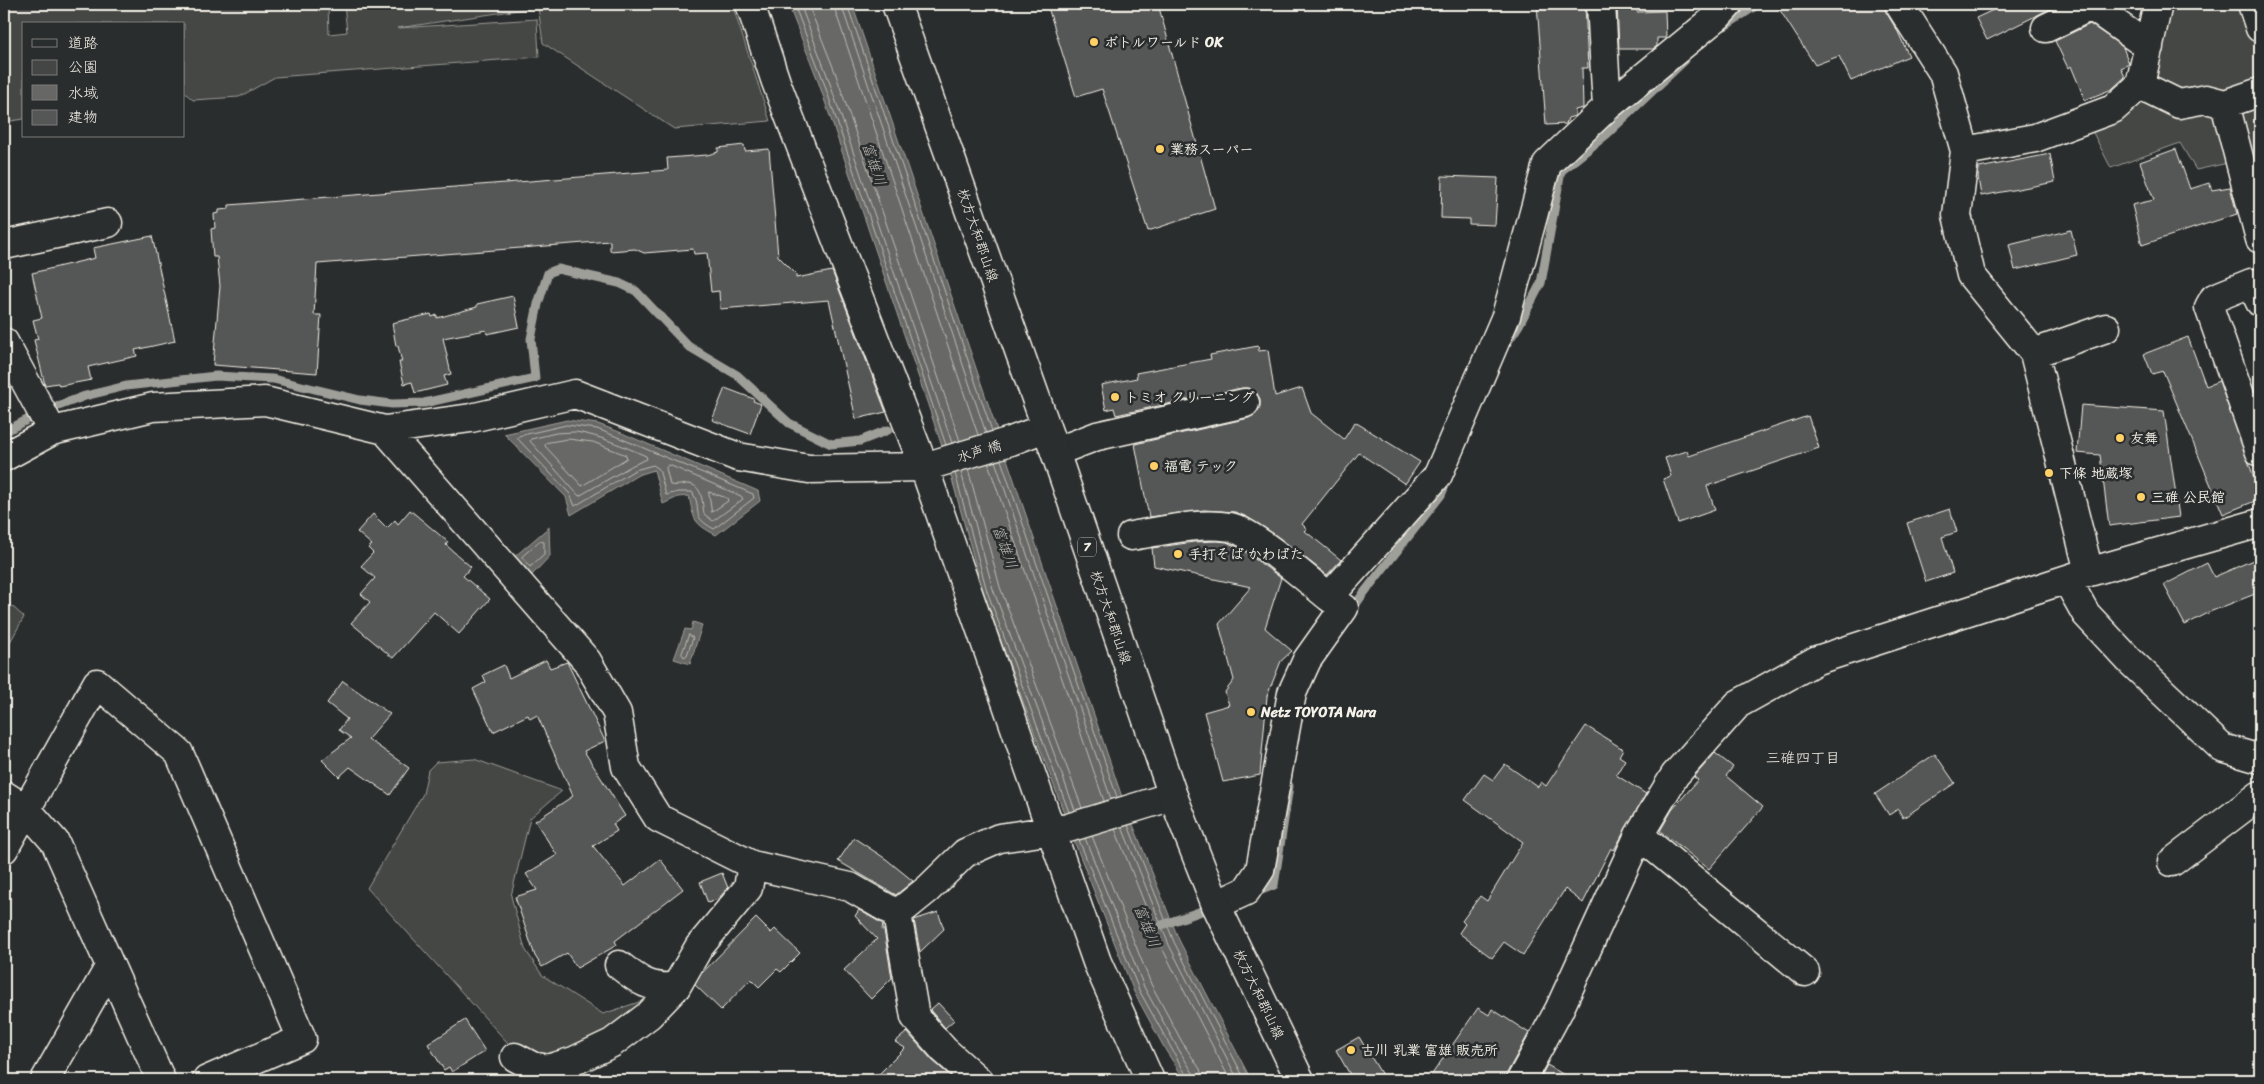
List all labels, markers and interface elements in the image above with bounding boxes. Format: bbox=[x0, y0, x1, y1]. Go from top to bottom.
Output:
legend bbox=[22, 22, 185, 138]
text: 道路 bbox=[68, 30, 98, 56]
place label: ボトルワールド OK bbox=[1104, 30, 1224, 55]
marker: ボトルワールド OK bbox=[1088, 36, 1100, 48]
text: 公園 bbox=[68, 54, 98, 80]
text: 水域 bbox=[68, 80, 98, 106]
text: 建物 bbox=[68, 104, 98, 130]
place label: 業務スーパー bbox=[1170, 137, 1253, 162]
water label: 富雄川 bbox=[854, 138, 894, 190]
marker: 業務スーパー bbox=[1154, 143, 1166, 155]
street label: 枚方大和郡山線 bbox=[950, 185, 1005, 286]
place label: トミオ クリーニング bbox=[1125, 385, 1255, 410]
marker: トミオ クリーニング bbox=[1109, 391, 1121, 403]
place label: 友舞 bbox=[2130, 426, 2158, 451]
marker: 友舞 bbox=[2114, 432, 2126, 444]
street label: 水声 橋 bbox=[954, 433, 1005, 470]
place label: 福電 テック bbox=[1164, 454, 1238, 479]
marker: 福電 テック bbox=[1148, 460, 1160, 472]
place label: 下條 地蔵塚 bbox=[2059, 461, 2133, 486]
marker: 下條 地蔵塚 bbox=[2043, 467, 2055, 479]
place label: 三碓 公民館 bbox=[2151, 485, 2225, 510]
marker: 三碓 公民館 bbox=[2135, 491, 2147, 503]
water label: 富雄川 bbox=[985, 521, 1025, 573]
road number: 7 bbox=[1078, 538, 1096, 556]
place label: 手打そば かわばた bbox=[1188, 542, 1304, 567]
marker: 手打そば かわばた bbox=[1172, 548, 1184, 560]
street label: 枚方大和郡山線 bbox=[1083, 567, 1138, 668]
place label: Netz TOYOTA Nara bbox=[1260, 700, 1377, 725]
marker: Netz TOYOTA Nara bbox=[1245, 706, 1257, 718]
district label: 三碓四丁目 bbox=[1765, 745, 1841, 771]
water label: 富雄川 bbox=[1127, 900, 1167, 952]
street label: 枚方大和郡山線 bbox=[1226, 945, 1291, 1044]
place label: 古川 乳業 富雄 販売所 bbox=[1361, 1038, 1498, 1063]
marker: 古川 乳業 富雄 販売所 bbox=[1345, 1044, 1357, 1056]

